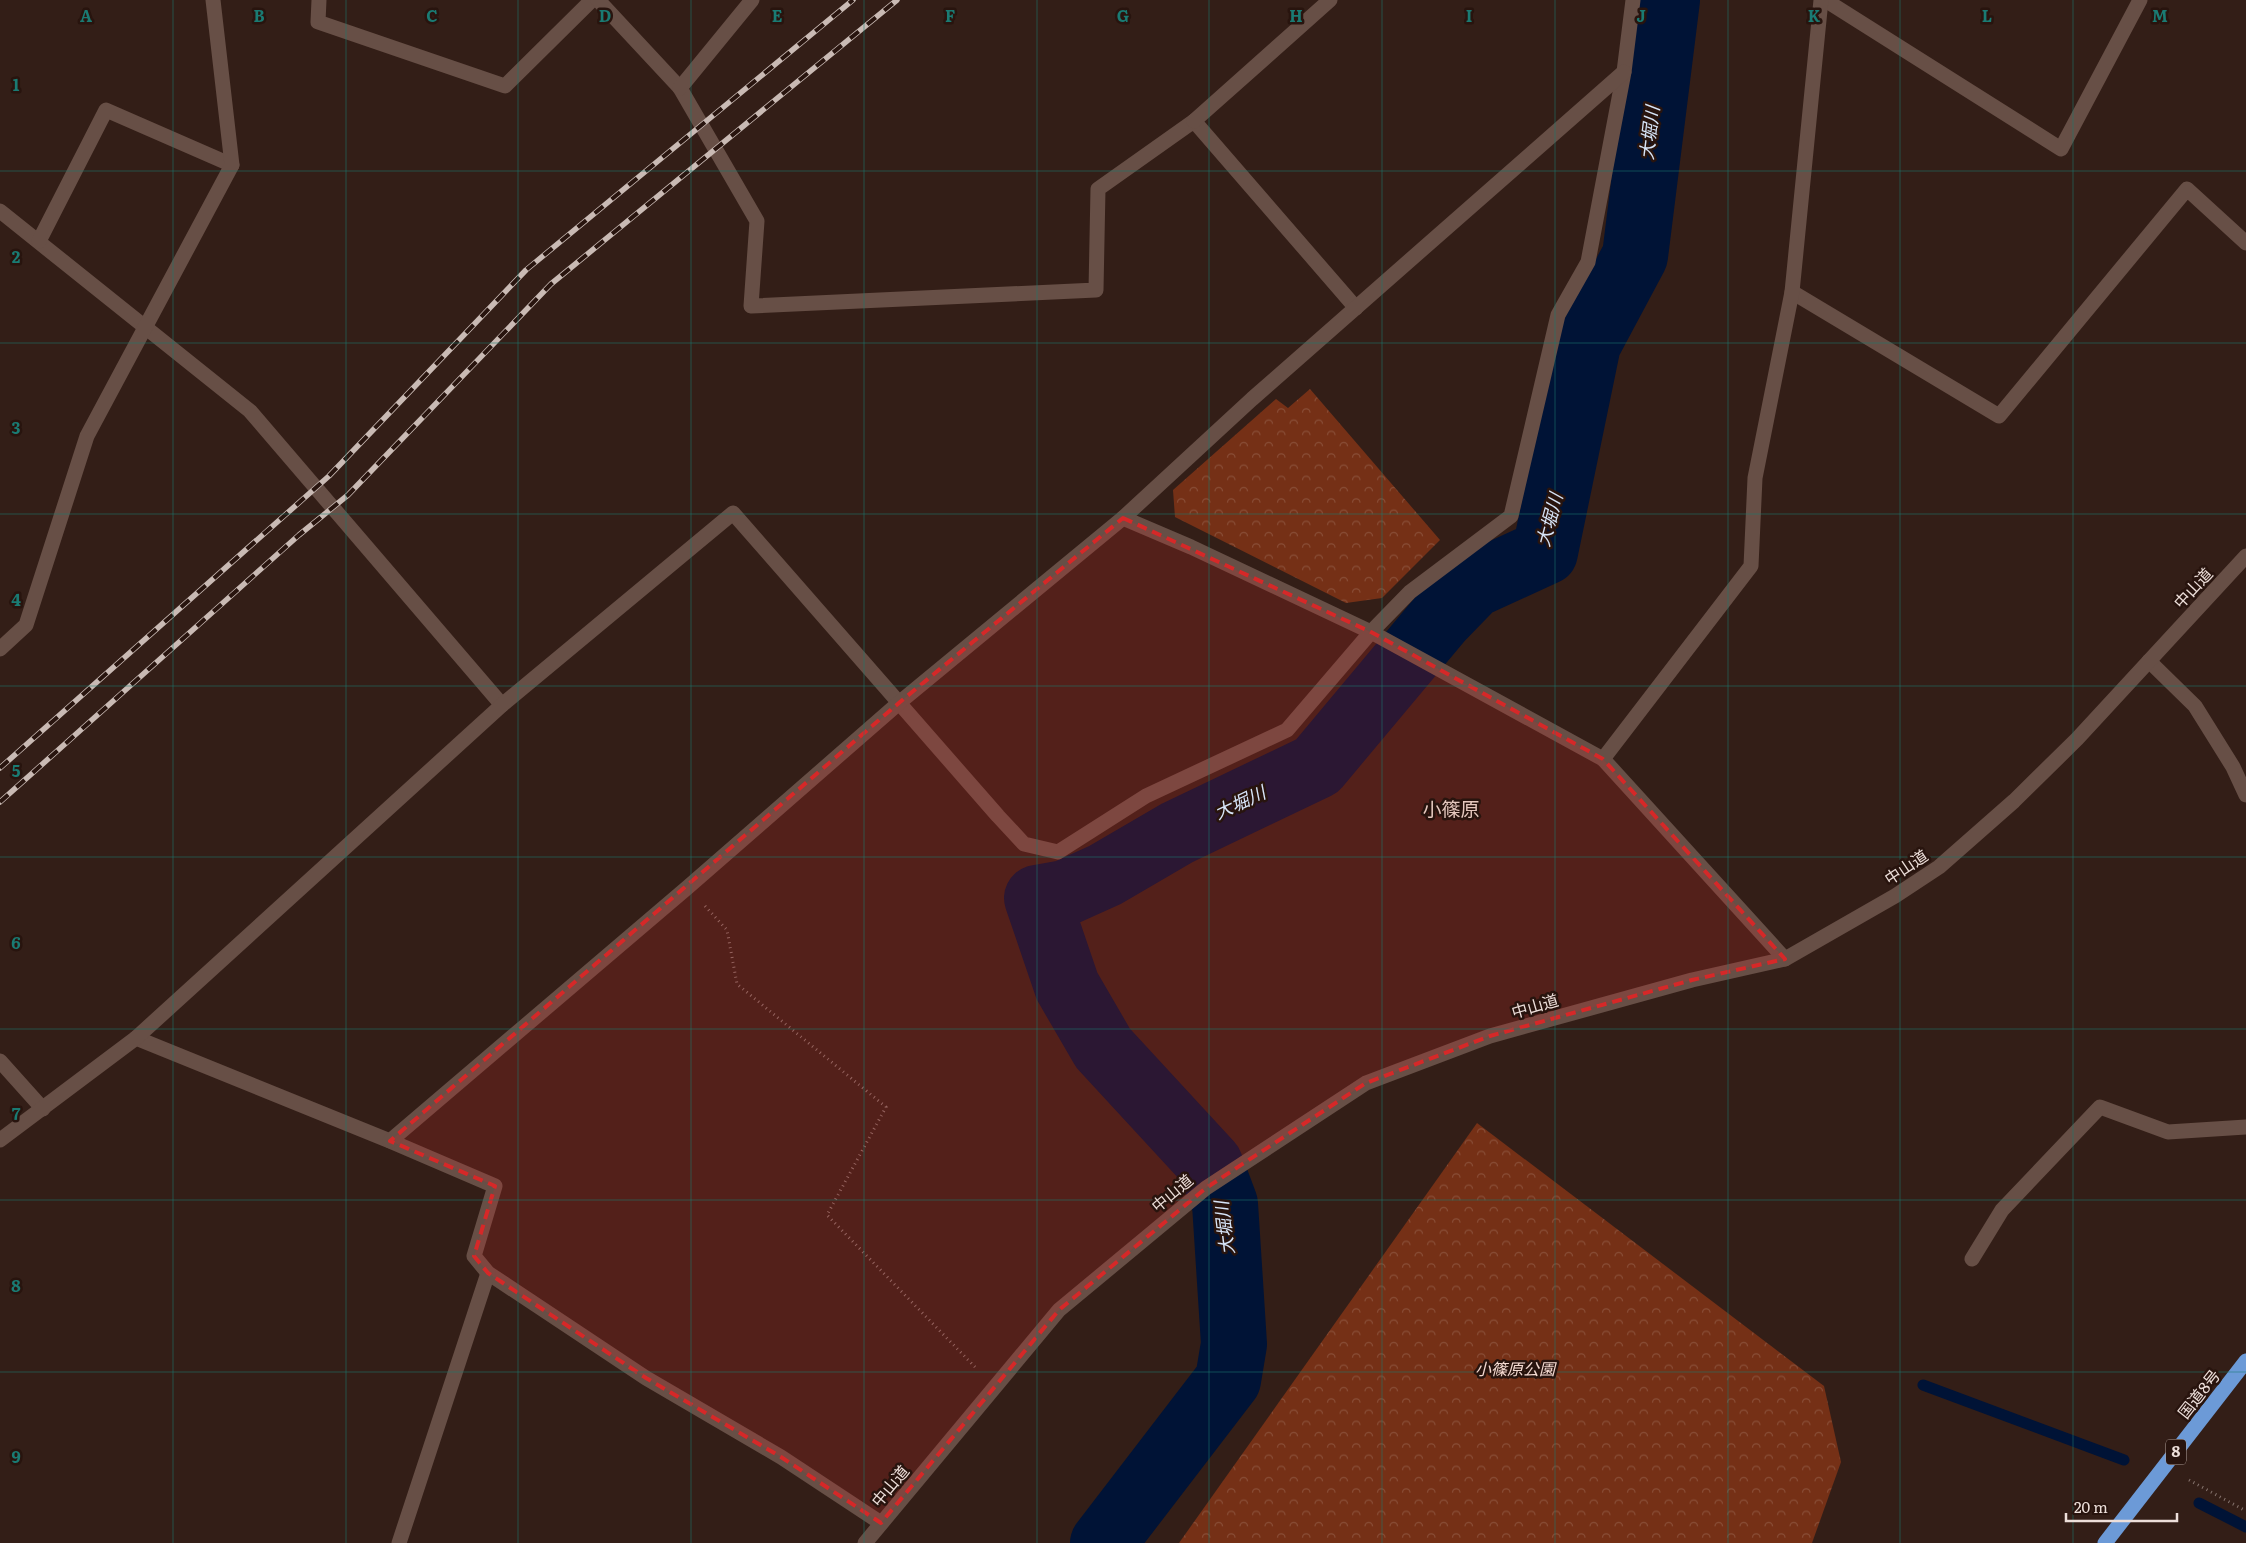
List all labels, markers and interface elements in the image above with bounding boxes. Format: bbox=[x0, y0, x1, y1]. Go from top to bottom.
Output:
text: A bbox=[80, 3, 92, 27]
text: B bbox=[253, 3, 265, 27]
text: C bbox=[426, 3, 438, 27]
text: D bbox=[599, 3, 611, 27]
text: E bbox=[772, 3, 783, 27]
text: F bbox=[945, 3, 955, 27]
text: G bbox=[1117, 3, 1129, 27]
text: H bbox=[1289, 3, 1303, 27]
text: I bbox=[1466, 3, 1472, 27]
text: J bbox=[1636, 3, 1646, 27]
text: K bbox=[1808, 3, 1821, 27]
text: L bbox=[1982, 3, 1992, 27]
text: M bbox=[2152, 3, 2168, 27]
text: 1 bbox=[13, 72, 20, 96]
water label: 大堀川 bbox=[1632, 102, 1665, 161]
text: 2 bbox=[12, 244, 21, 268]
text: 3 bbox=[12, 415, 21, 439]
water label: 大堀川 bbox=[1529, 488, 1569, 549]
street label: 中山道 bbox=[2167, 562, 2217, 613]
text: 4 bbox=[11, 587, 21, 611]
text: 5 bbox=[12, 758, 21, 782]
water label: 大堀川 bbox=[1209, 777, 1271, 825]
district label: 小篠原 bbox=[1422, 794, 1480, 822]
street label: 中山道 bbox=[1879, 843, 1932, 890]
text: 6 bbox=[11, 930, 21, 954]
street label: 中山道 bbox=[1508, 987, 1561, 1023]
text: 7 bbox=[12, 1101, 21, 1125]
street label: 中山道 bbox=[1145, 1168, 1197, 1217]
water label: 大堀川 bbox=[1207, 1198, 1240, 1257]
text: 8 bbox=[11, 1273, 21, 1297]
park label: 小篠原公園 bbox=[1475, 1356, 1557, 1380]
street label: 国道8号 bbox=[2171, 1364, 2225, 1423]
road number: 8 bbox=[2166, 1440, 2186, 1464]
text: 9 bbox=[11, 1444, 21, 1468]
street label: 中山道 bbox=[865, 1459, 914, 1511]
scale bar bbox=[2066, 1490, 2177, 1522]
text: 20 m bbox=[2074, 1495, 2108, 1518]

